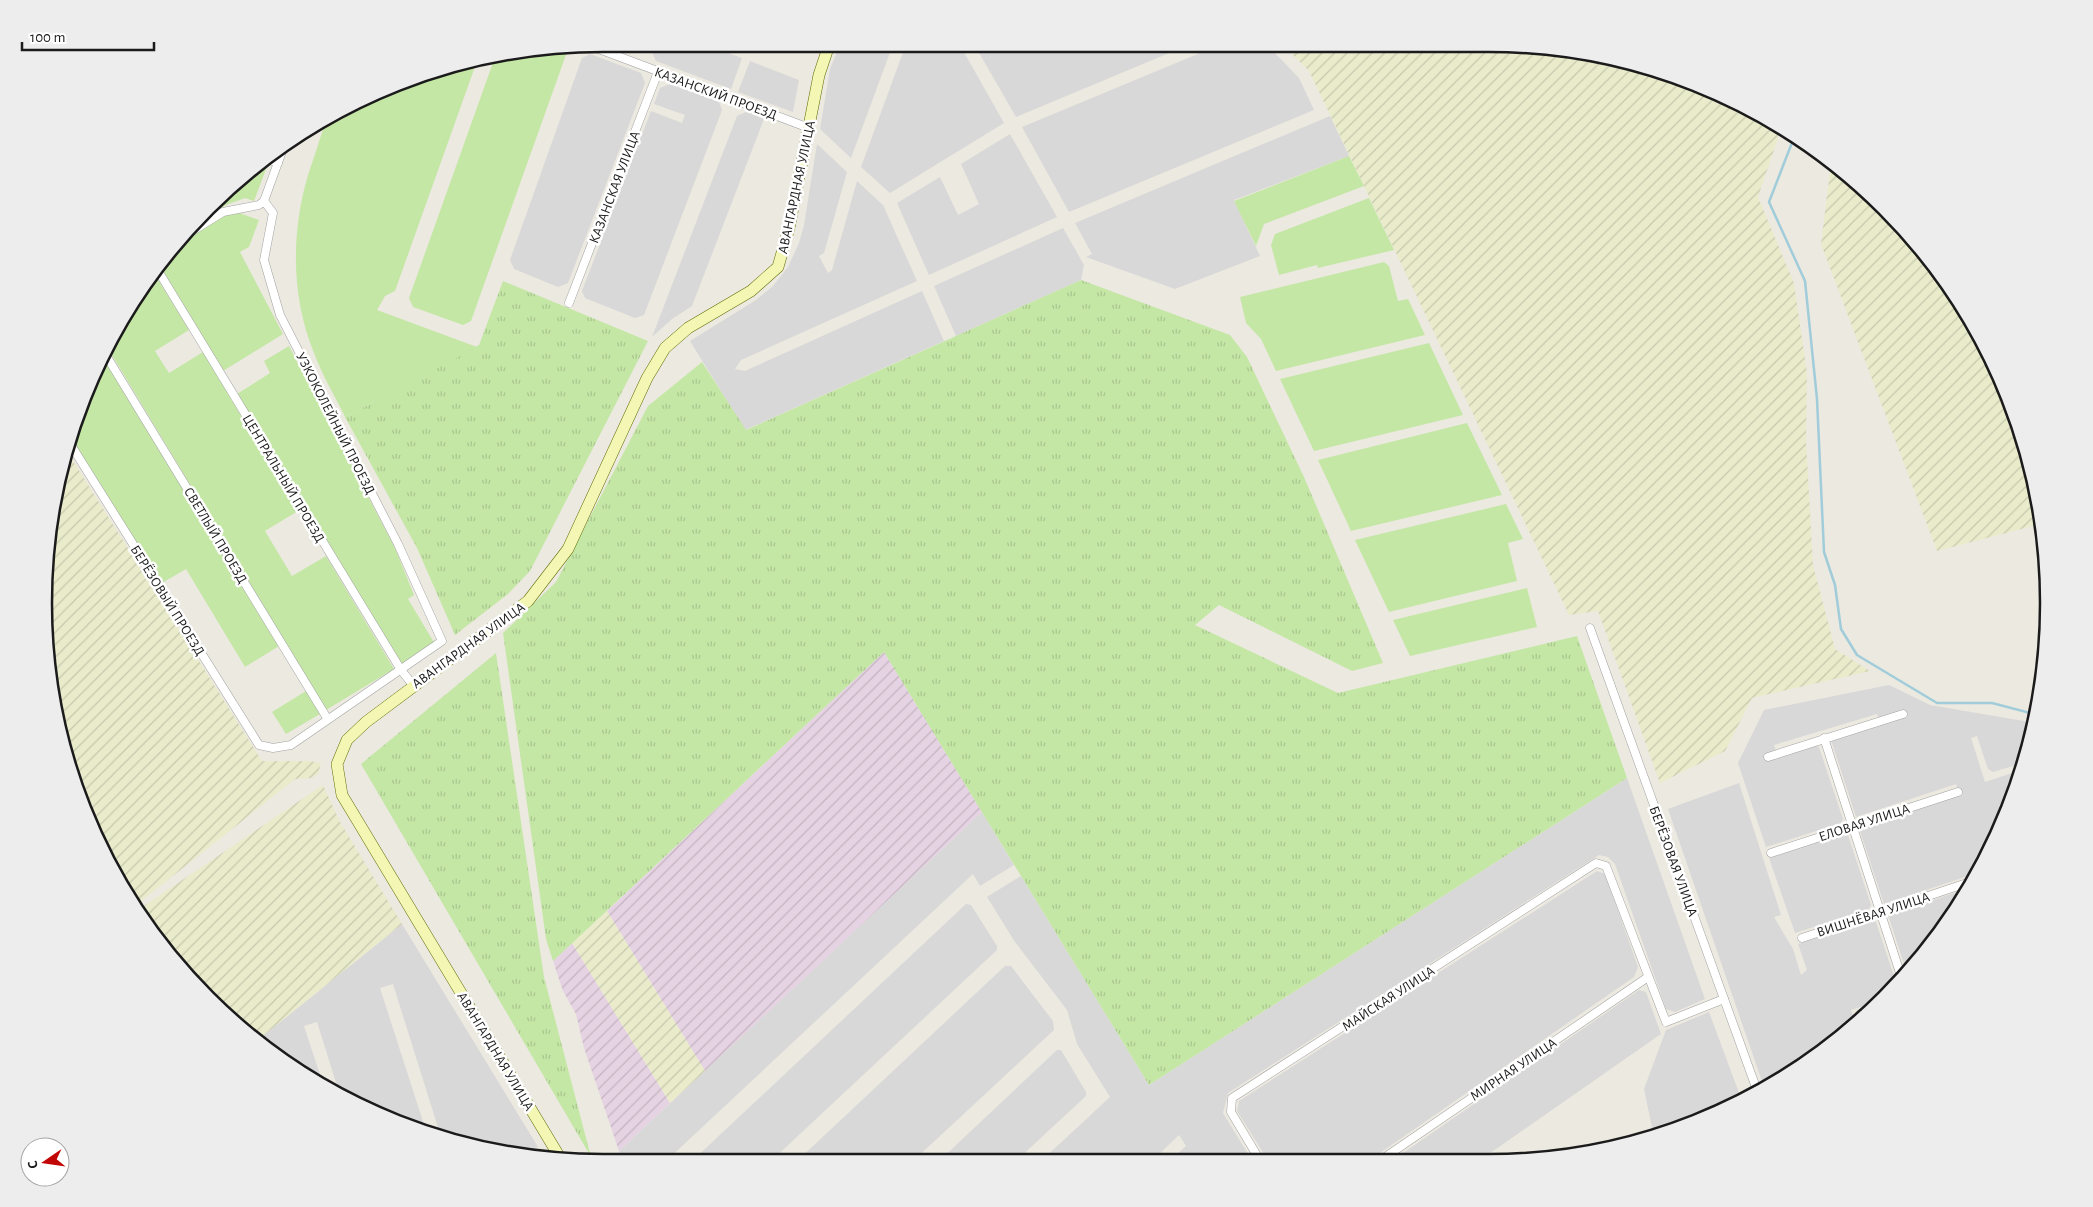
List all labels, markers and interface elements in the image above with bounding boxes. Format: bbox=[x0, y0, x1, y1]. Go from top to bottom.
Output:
scale bar bbox=[22, 20, 155, 52]
text: 100 m bbox=[30, 30, 65, 45]
street label: КАЗАНСКИЙ ПРОЕЗД bbox=[652, 64, 779, 123]
street label: АВАНГАРДНАЯ УЛИЦА bbox=[776, 119, 818, 255]
street label: КАЗАНСКАЯ УЛИЦА bbox=[587, 129, 643, 246]
street label: УЗКОКОЛЕЙНЫЙ ПРОЕЗД bbox=[293, 350, 378, 497]
street label: ЦЕНТРАЛЬНЫЙ ПРОЕЗД bbox=[239, 411, 328, 545]
street label: СВЕТЛЫЙ ПРОЕЗД bbox=[181, 484, 250, 586]
street label: БЕРЁЗОВЫЙ ПРОЕЗД bbox=[127, 542, 209, 658]
street label: АВАНГАРДНАЯ УЛИЦА bbox=[410, 600, 528, 691]
street label: ЕЛОВАЯ УЛИЦА bbox=[1817, 802, 1912, 844]
street label: БЕРЁЗОВАЯ УЛИЦА bbox=[1647, 803, 1701, 919]
street label: ВИШНЁВАЯ УЛИЦА bbox=[1814, 888, 1932, 940]
street label: МАЙСКАЯ УЛИЦА bbox=[1339, 963, 1437, 1034]
street label: АВАНГАРДНАЯ УЛИЦА bbox=[454, 990, 536, 1113]
street label: МИРНАЯ УЛИЦА bbox=[1468, 1036, 1559, 1104]
north arrow bbox=[20, 1137, 70, 1187]
text: С bbox=[26, 1159, 41, 1170]

